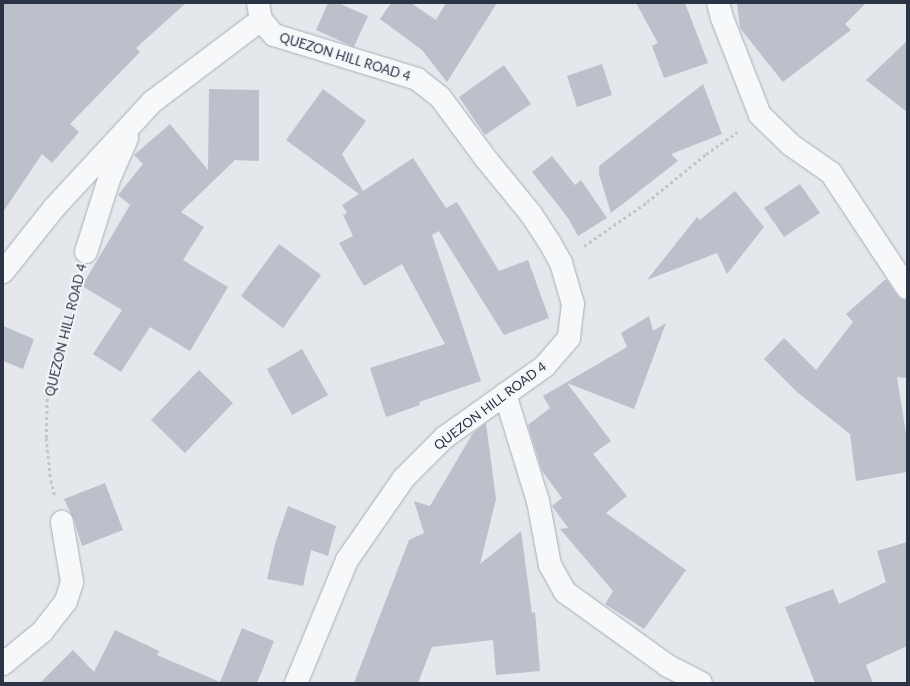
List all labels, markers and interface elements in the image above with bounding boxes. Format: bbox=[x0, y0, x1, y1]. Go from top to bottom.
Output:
street label: QUEZON HILL ROAD 4 bbox=[277, 30, 413, 84]
street label: QUEZON HILL ROAD 4 bbox=[42, 262, 90, 398]
street label: QUEZON HILL ROAD 4 bbox=[431, 359, 549, 453]

